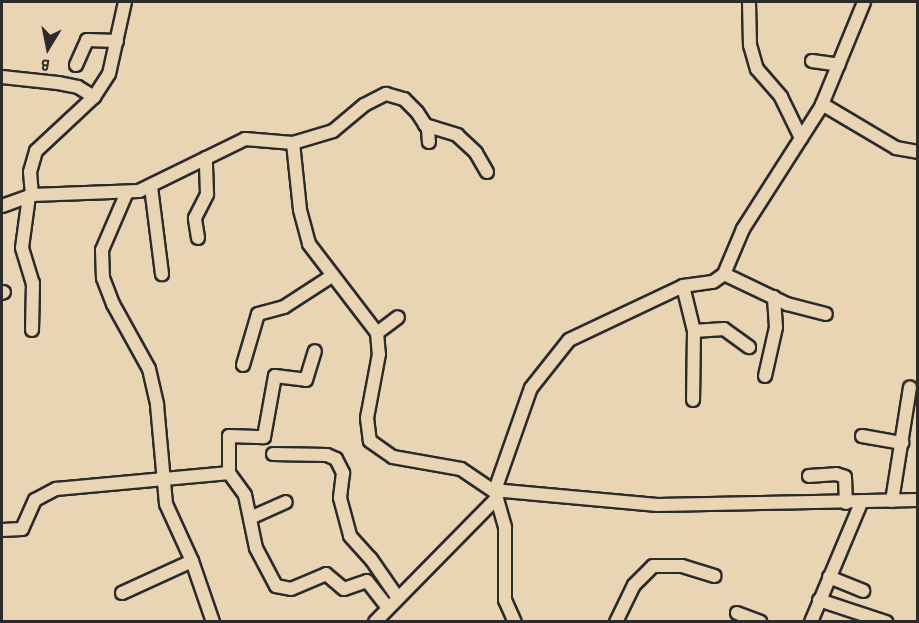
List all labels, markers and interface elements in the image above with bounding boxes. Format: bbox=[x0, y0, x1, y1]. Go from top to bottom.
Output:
north arrow bbox=[18, 18, 78, 78]
text: B bbox=[39, 54, 51, 77]

